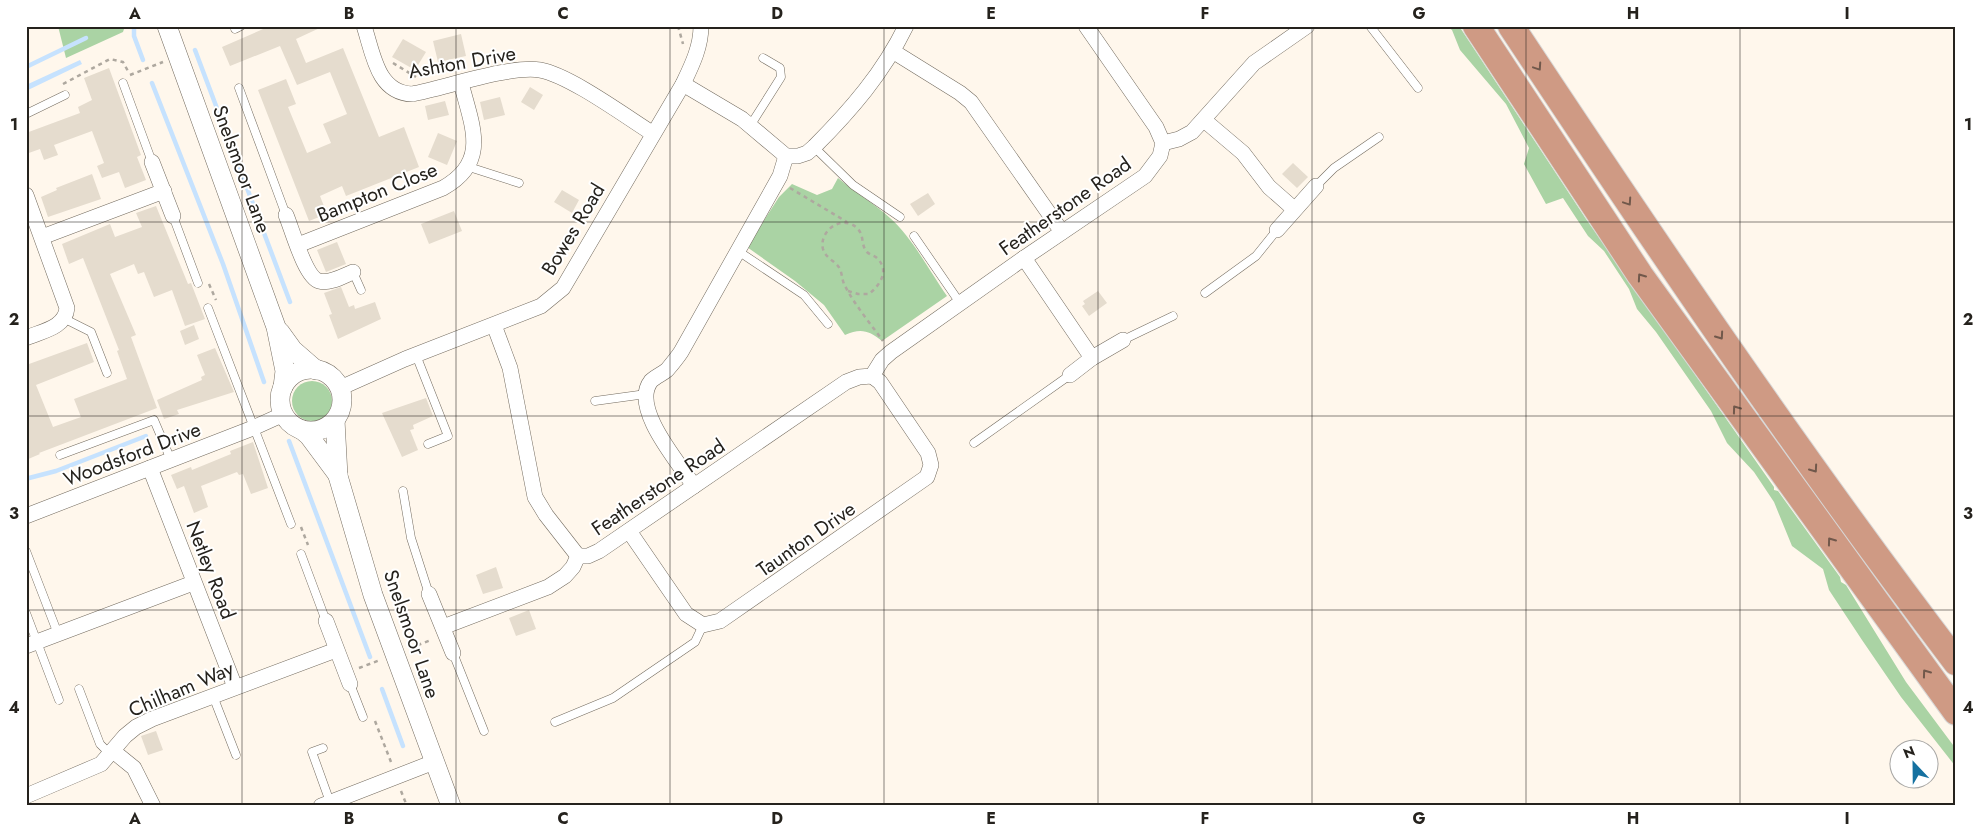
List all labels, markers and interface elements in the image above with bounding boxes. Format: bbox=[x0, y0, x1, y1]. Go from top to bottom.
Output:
text: A bbox=[128, 2, 141, 25]
text: B bbox=[344, 2, 354, 25]
text: C bbox=[557, 2, 569, 25]
text: D bbox=[771, 2, 783, 25]
text: E bbox=[986, 2, 996, 25]
text: F bbox=[1201, 2, 1209, 25]
text: G bbox=[1412, 2, 1426, 25]
text: H bbox=[1627, 2, 1639, 25]
text: I bbox=[1844, 2, 1850, 25]
street label: Ashton Drive bbox=[406, 39, 518, 86]
one-way arrow bbox=[1532, 62, 1542, 71]
street label: Snelsmoor Lane bbox=[205, 101, 278, 237]
text: 1 bbox=[10, 113, 18, 136]
text: 1 bbox=[1964, 113, 1972, 136]
street label: Featherstone Road bbox=[993, 150, 1137, 263]
street label: Bampton Close bbox=[313, 155, 442, 230]
street label: Bowes Road bbox=[535, 178, 612, 281]
one-way arrow bbox=[1622, 197, 1631, 206]
one-way arrow bbox=[1638, 274, 1647, 283]
text: 2 bbox=[9, 308, 19, 331]
text: 2 bbox=[1963, 308, 1973, 331]
one-way arrow bbox=[1714, 330, 1723, 340]
one-way arrow bbox=[1734, 406, 1742, 415]
street label: Woodsford Drive bbox=[59, 415, 205, 494]
street label: Featherstone Road bbox=[586, 432, 731, 543]
one-way arrow bbox=[1808, 463, 1817, 473]
street label: Taunton Drive bbox=[751, 495, 862, 584]
text: 3 bbox=[9, 502, 19, 525]
text: 3 bbox=[1963, 502, 1973, 525]
street label: Netley Road bbox=[179, 517, 243, 624]
one-way arrow bbox=[1829, 538, 1837, 547]
street label: Snelsmoor Lane bbox=[376, 566, 447, 702]
street label: Chilham Way bbox=[124, 654, 239, 725]
one-way arrow bbox=[1924, 670, 1932, 679]
text: 4 bbox=[8, 696, 20, 719]
text: 4 bbox=[1962, 696, 1974, 719]
north arrow bbox=[1890, 740, 1940, 790]
text: N bbox=[1900, 741, 1918, 763]
text: A bbox=[128, 807, 141, 830]
text: B bbox=[344, 807, 354, 830]
text: C bbox=[557, 807, 569, 830]
text: D bbox=[771, 807, 783, 830]
text: E bbox=[986, 807, 996, 830]
text: F bbox=[1201, 807, 1209, 830]
text: G bbox=[1412, 807, 1426, 830]
text: H bbox=[1627, 807, 1639, 830]
text: I bbox=[1844, 807, 1850, 830]

